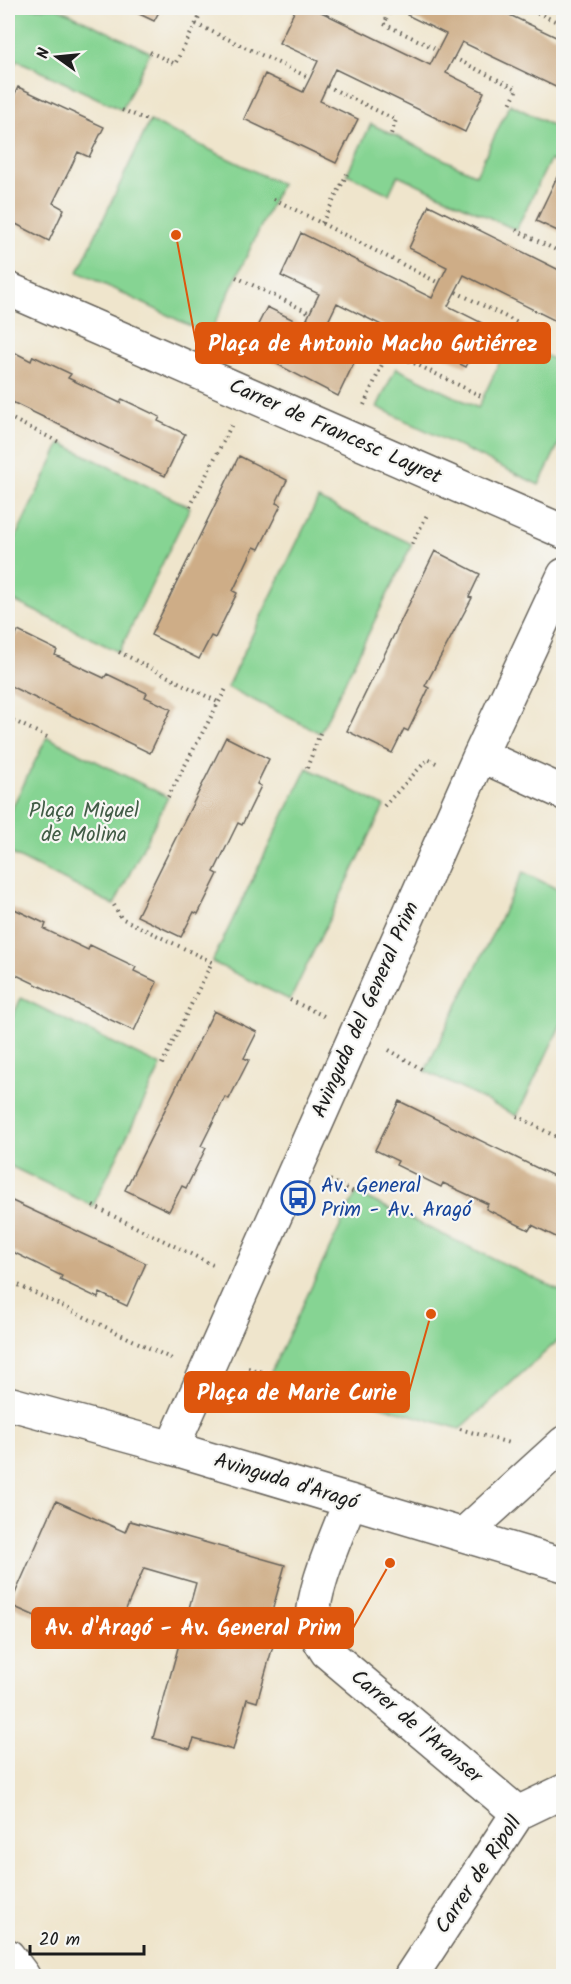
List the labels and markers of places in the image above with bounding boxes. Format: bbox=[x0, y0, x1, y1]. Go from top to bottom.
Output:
callout: Plaça de Antonio Macho Gutiérrez bbox=[196, 323, 550, 363]
place label: Av. General Prim - Av. Aragó bbox=[321, 1170, 473, 1227]
bus stop icon: Av. General Prim - Av. Aragó bbox=[280, 1180, 316, 1216]
callout: Plaça de Marie Curie bbox=[185, 1372, 409, 1412]
callout: Av. d'Aragó - Av. General Prim bbox=[32, 1608, 353, 1648]

